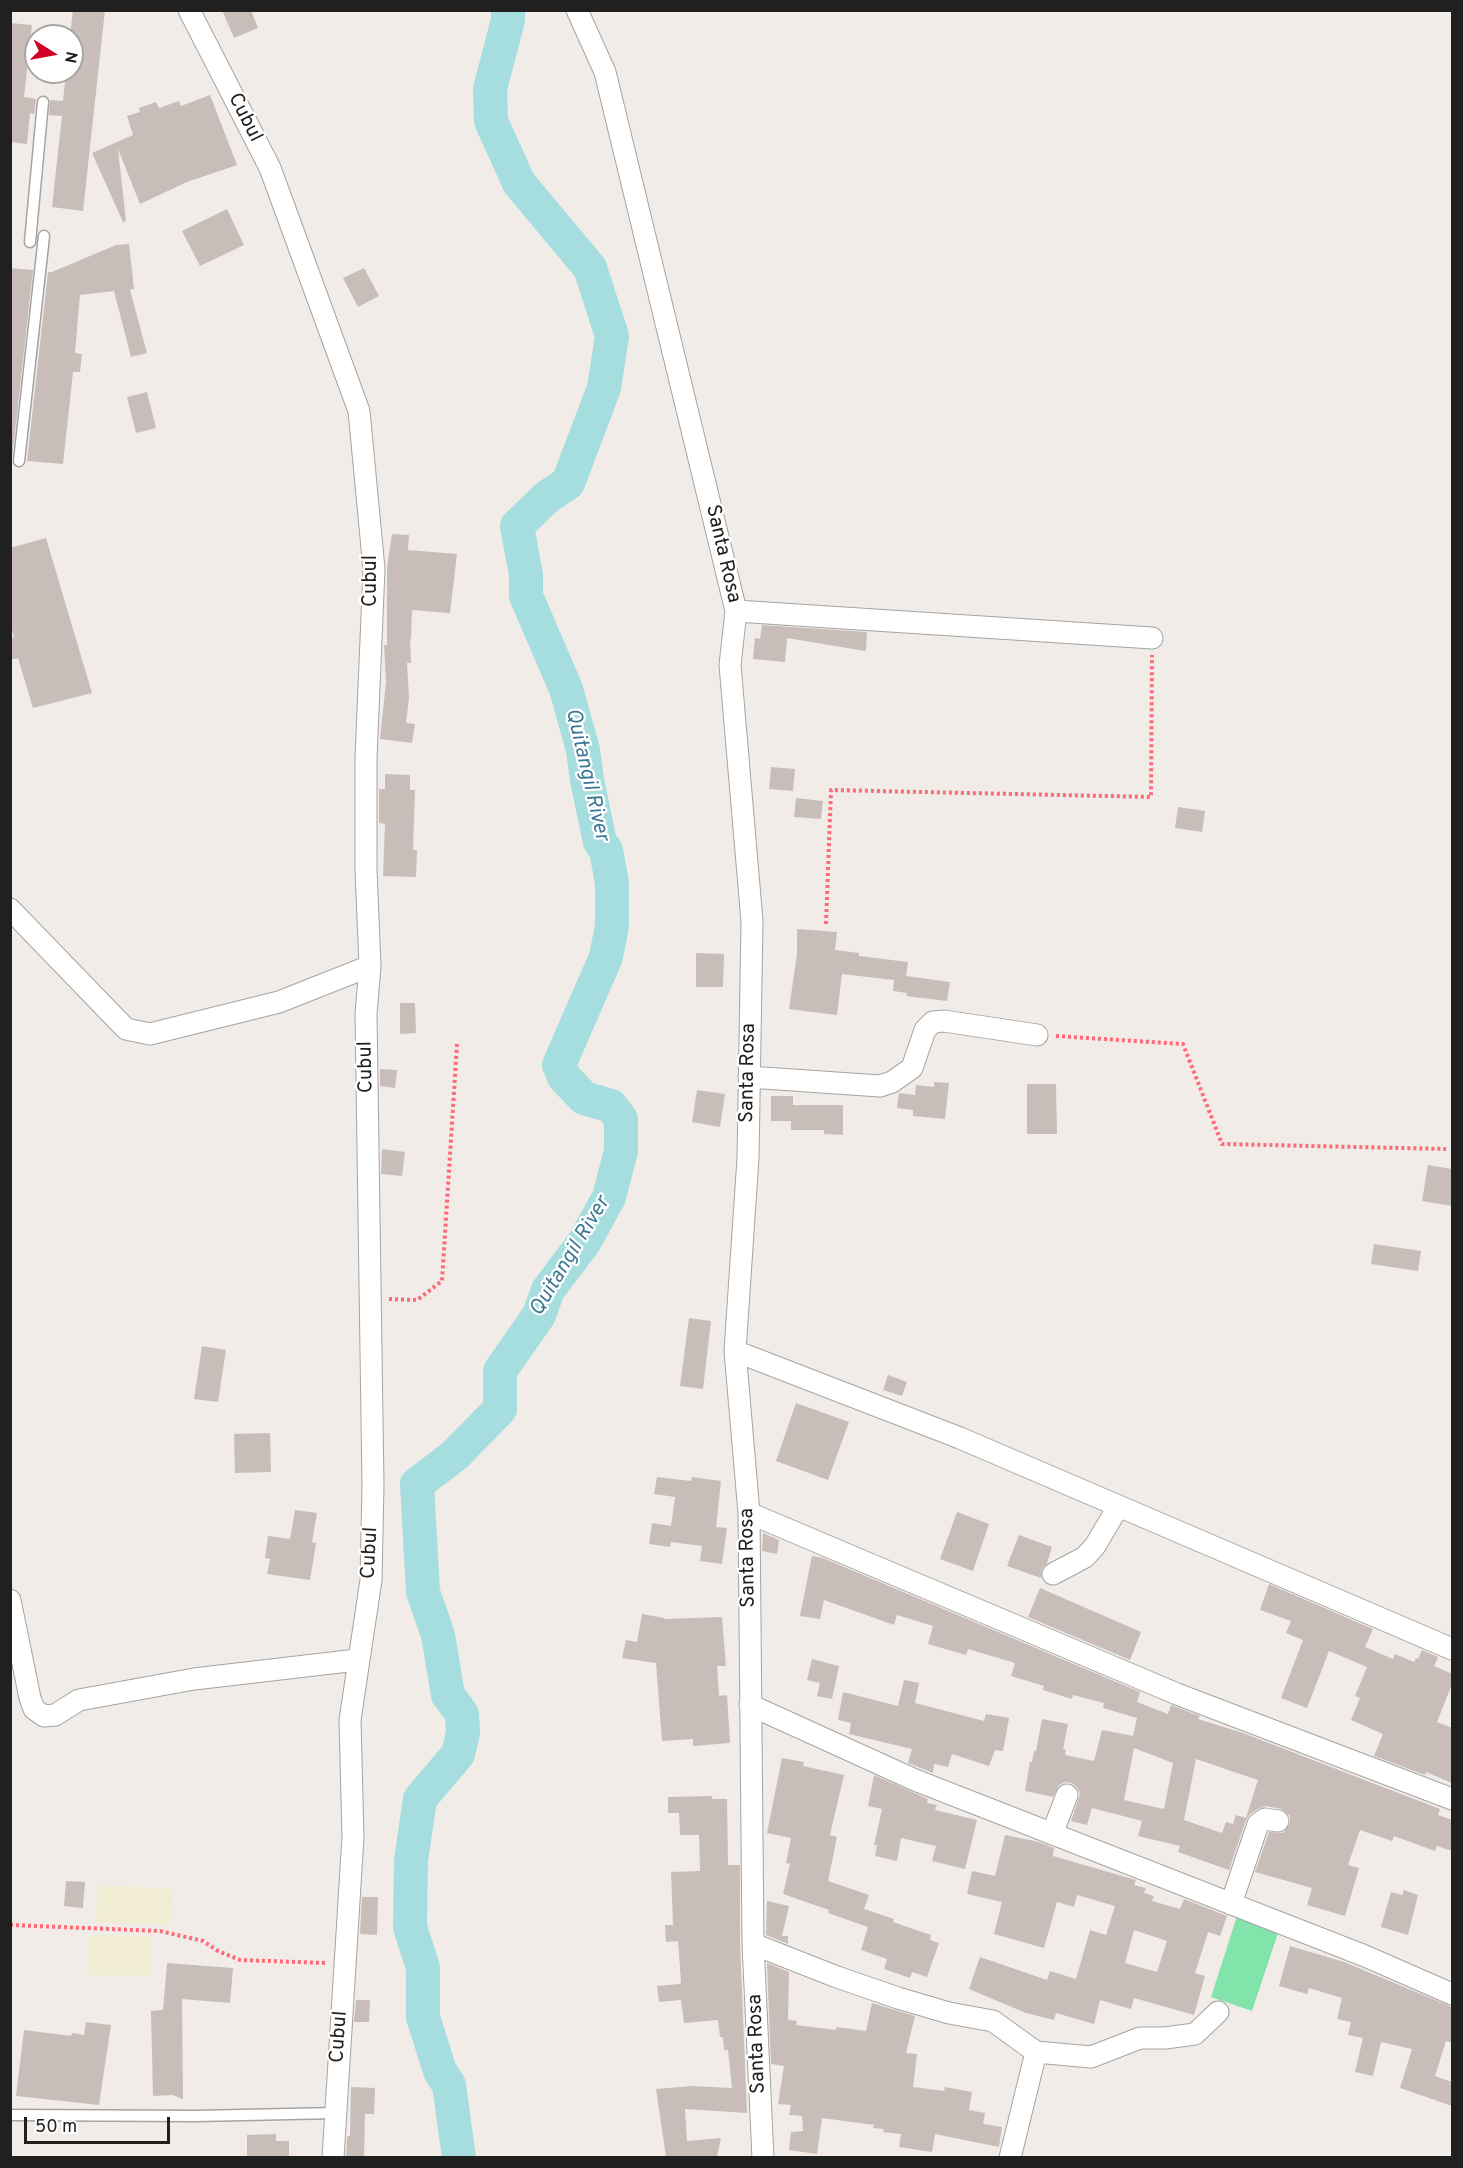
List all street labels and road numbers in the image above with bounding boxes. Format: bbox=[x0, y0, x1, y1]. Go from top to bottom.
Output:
street label: Cubul bbox=[222, 89, 266, 147]
street label: Santa Rosa bbox=[699, 503, 745, 605]
street label: Cubul bbox=[360, 555, 384, 607]
street label: Santa Rosa bbox=[736, 1023, 762, 1123]
street label: Cubul bbox=[355, 1041, 379, 1093]
street label: Santa Rosa bbox=[736, 1508, 762, 1608]
street label: Cubul bbox=[358, 1526, 384, 1580]
street label: Santa Rosa bbox=[744, 1994, 772, 2094]
street label: Cubul bbox=[326, 2010, 354, 2064]

